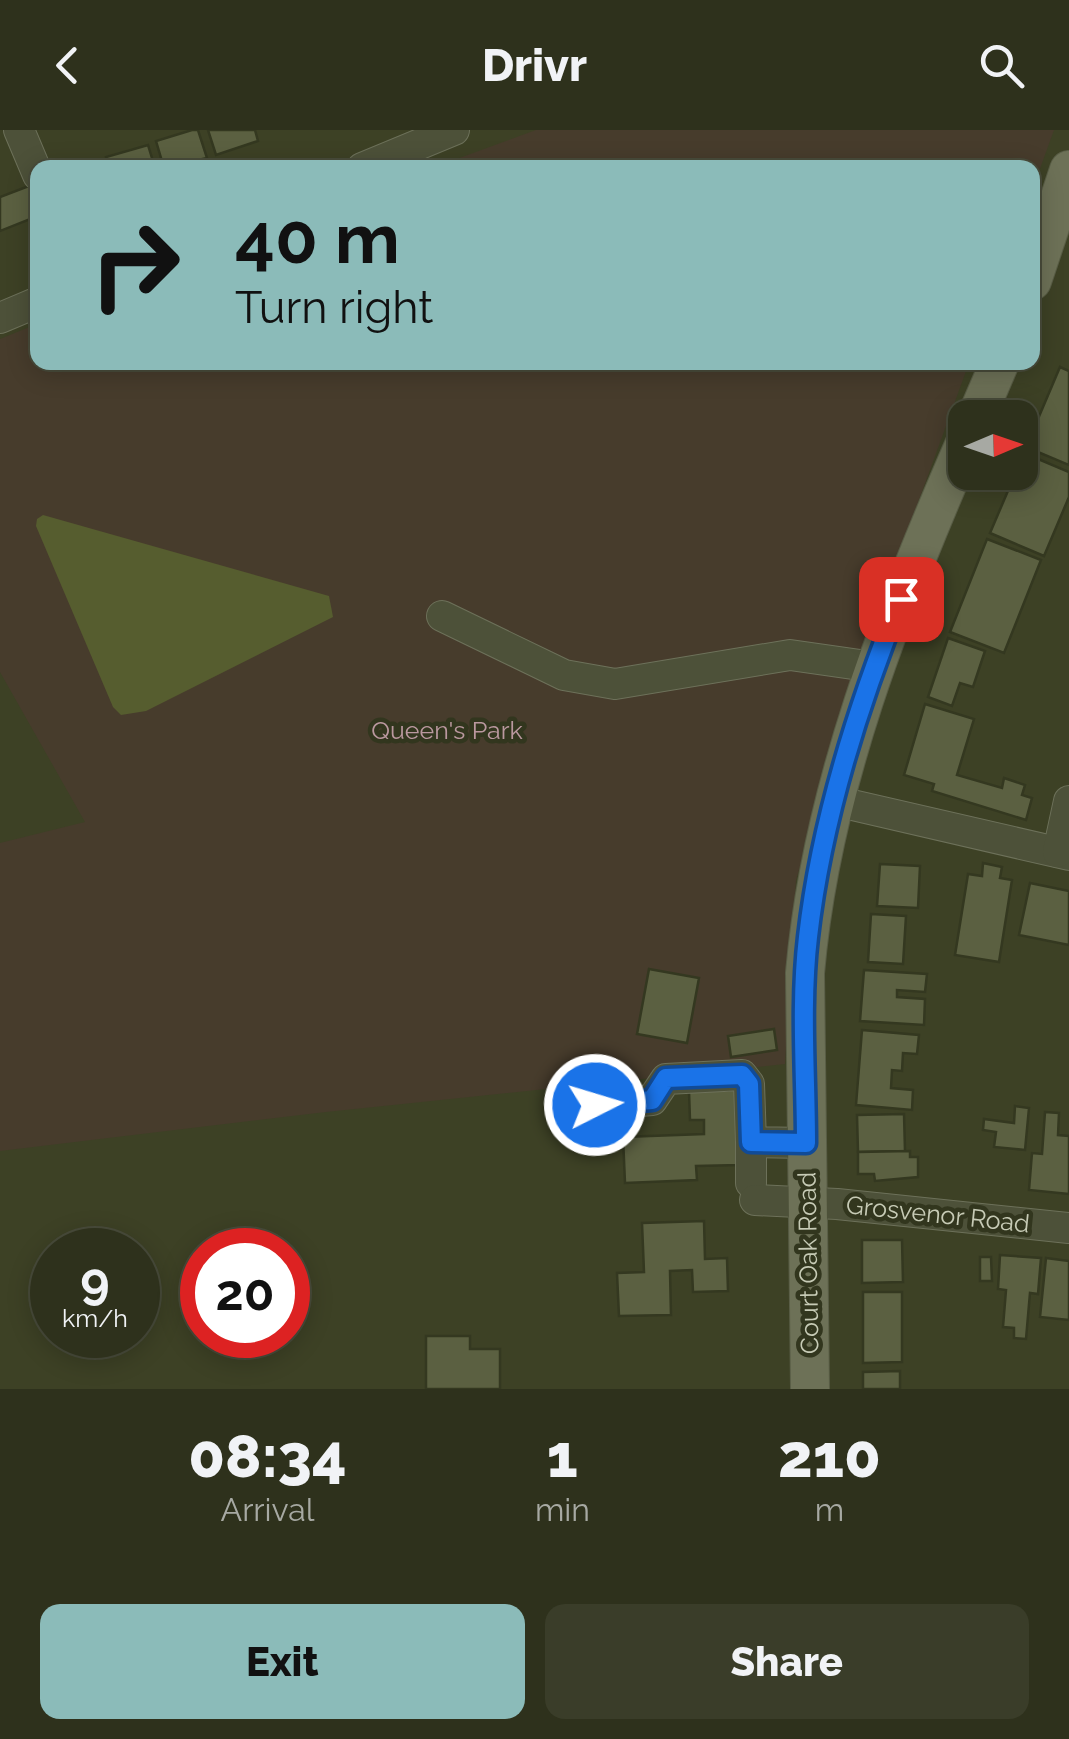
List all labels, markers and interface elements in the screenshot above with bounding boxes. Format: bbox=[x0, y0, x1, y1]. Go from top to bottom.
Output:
icon: back bbox=[40, 38, 95, 93]
icon: search bbox=[974, 38, 1029, 93]
text: Drivr bbox=[482, 39, 587, 92]
text: 40 m bbox=[235, 197, 400, 279]
icon: right bbox=[70, 200, 200, 330]
text: Turn right bbox=[235, 281, 433, 334]
north arrow bbox=[948, 400, 1038, 490]
map controls bbox=[948, 400, 1038, 490]
pin bbox=[859, 557, 944, 642]
icon: arrive bbox=[874, 572, 929, 627]
park label: Queen's Park bbox=[371, 715, 523, 745]
position arrow bbox=[543, 1053, 647, 1157]
street label: Court Oak Road bbox=[791, 1172, 825, 1354]
street label: Grosvenor Road bbox=[845, 1189, 1031, 1239]
speed limit sign: 20 bbox=[180, 1228, 310, 1358]
text: 9 bbox=[80, 1251, 110, 1310]
text: km/h bbox=[62, 1303, 128, 1333]
text: 08:34 bbox=[188, 1421, 347, 1491]
text: 1 bbox=[547, 1421, 578, 1491]
text: 210 bbox=[778, 1421, 881, 1491]
text: Arrival bbox=[221, 1491, 314, 1528]
text: min bbox=[535, 1491, 590, 1528]
text: m bbox=[815, 1491, 844, 1528]
button: Exit bbox=[40, 1604, 525, 1719]
button: Share bbox=[545, 1604, 1029, 1719]

